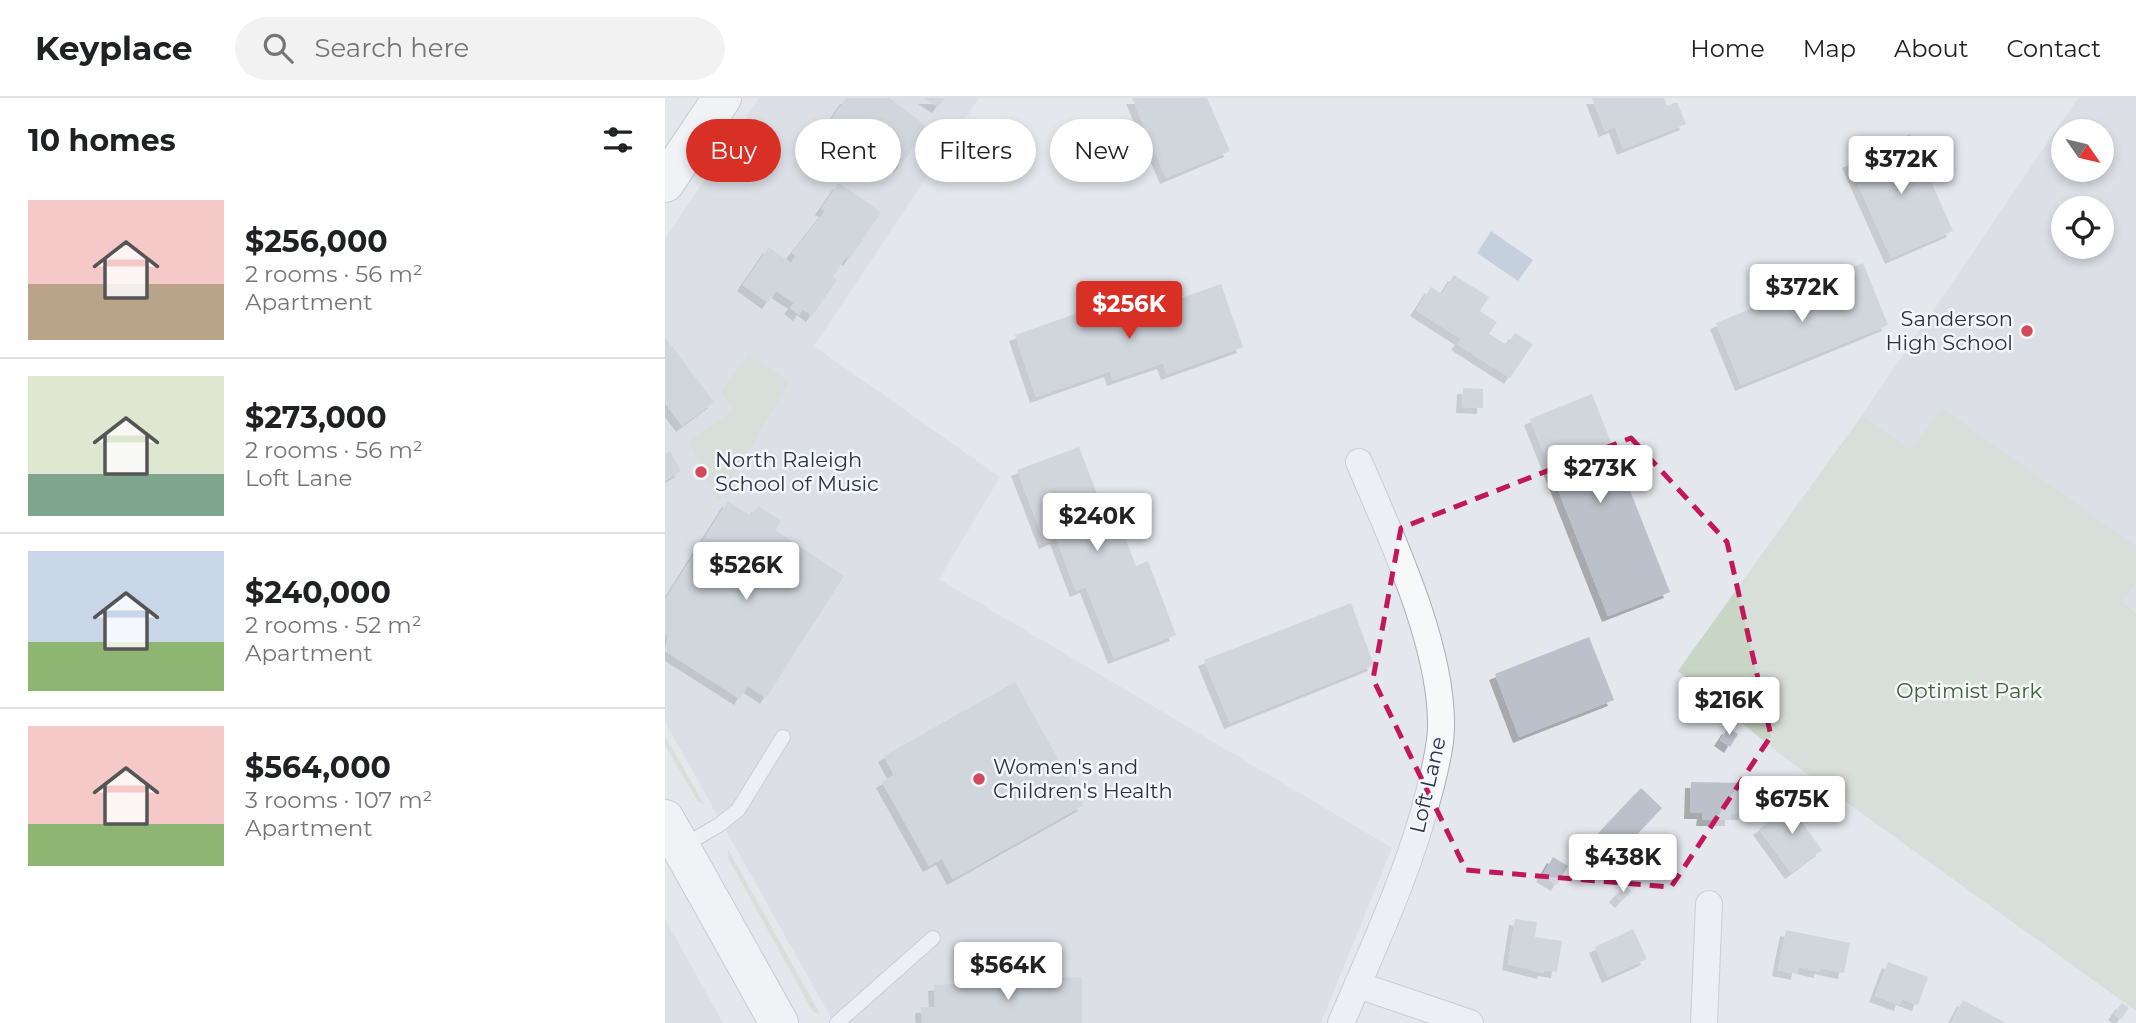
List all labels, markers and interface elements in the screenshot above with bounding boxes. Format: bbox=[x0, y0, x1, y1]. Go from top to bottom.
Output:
search box bbox=[235, 17, 725, 80]
text: Keyplace bbox=[35, 28, 193, 68]
icon: search bbox=[259, 29, 297, 67]
text: Search here bbox=[315, 32, 469, 64]
text: Home bbox=[1690, 34, 1765, 63]
text: Map bbox=[1803, 34, 1856, 63]
text: About bbox=[1894, 34, 1968, 63]
text: Contact bbox=[2006, 34, 2101, 63]
chip: Buy bbox=[686, 119, 781, 182]
chip: Rent bbox=[795, 119, 901, 182]
chip: Filters bbox=[915, 119, 1036, 182]
chip: New bbox=[1050, 119, 1153, 182]
north arrow bbox=[2051, 119, 2114, 182]
map controls bbox=[2051, 119, 2114, 259]
icon: filters bbox=[599, 121, 637, 159]
text: 10 homes bbox=[28, 122, 176, 159]
pin: $372K bbox=[1852, 136, 1950, 196]
text: $372K bbox=[1865, 145, 1937, 173]
button: locate bbox=[2051, 196, 2114, 259]
text: $256,000 bbox=[245, 223, 388, 260]
icon: home bbox=[84, 228, 168, 312]
text: 2 rooms · 56 m² bbox=[245, 260, 423, 288]
pin: $372K bbox=[1753, 264, 1851, 324]
text: $372K bbox=[1766, 273, 1838, 301]
pin: $256K bbox=[1080, 282, 1178, 341]
text: Apartment bbox=[245, 288, 373, 316]
text: $256K bbox=[1092, 290, 1166, 318]
place label: Sanderson High School bbox=[1885, 306, 2013, 355]
marker: Sanderson High School bbox=[2019, 323, 2035, 339]
text: $273,000 bbox=[245, 399, 387, 436]
icon: home bbox=[84, 404, 168, 488]
text: 2 rooms · 56 m² bbox=[245, 436, 423, 464]
pin: $273K bbox=[1551, 446, 1649, 505]
place label: North Raleigh School of Music bbox=[715, 447, 879, 496]
text: $273K bbox=[1564, 454, 1636, 482]
text: Loft Lane bbox=[245, 464, 353, 492]
marker: North Raleigh School of Music bbox=[693, 464, 709, 480]
pin: $240K bbox=[1048, 494, 1146, 553]
text: $240K bbox=[1059, 502, 1135, 530]
pin: $526K bbox=[697, 542, 795, 602]
text: $526K bbox=[709, 551, 783, 579]
text: $240,000 bbox=[245, 574, 391, 611]
icon: home bbox=[84, 579, 168, 663]
text: 2 rooms · 52 m² bbox=[245, 611, 422, 639]
text: Apartment bbox=[245, 639, 373, 667]
pin: $216K bbox=[1680, 678, 1778, 737]
park label: Optimist Park bbox=[1896, 678, 2043, 703]
text: $216K bbox=[1695, 686, 1763, 714]
street label: Loft Lane bbox=[1404, 734, 1451, 836]
text: $564,000 bbox=[245, 749, 391, 786]
icon: home bbox=[84, 754, 168, 838]
place label: Women's and Children's Health bbox=[993, 754, 1173, 803]
marker: Women's and Children's Health bbox=[971, 771, 987, 787]
pin: $675K bbox=[1743, 776, 1841, 836]
text: $675K bbox=[1755, 785, 1829, 813]
text: 3 rooms · 107 m² bbox=[245, 786, 432, 814]
text: Apartment bbox=[245, 814, 373, 842]
pin: $438K bbox=[1574, 834, 1672, 894]
text: $438K bbox=[1585, 843, 1661, 871]
pin: $564K bbox=[959, 942, 1057, 1002]
text: $564K bbox=[970, 951, 1046, 979]

